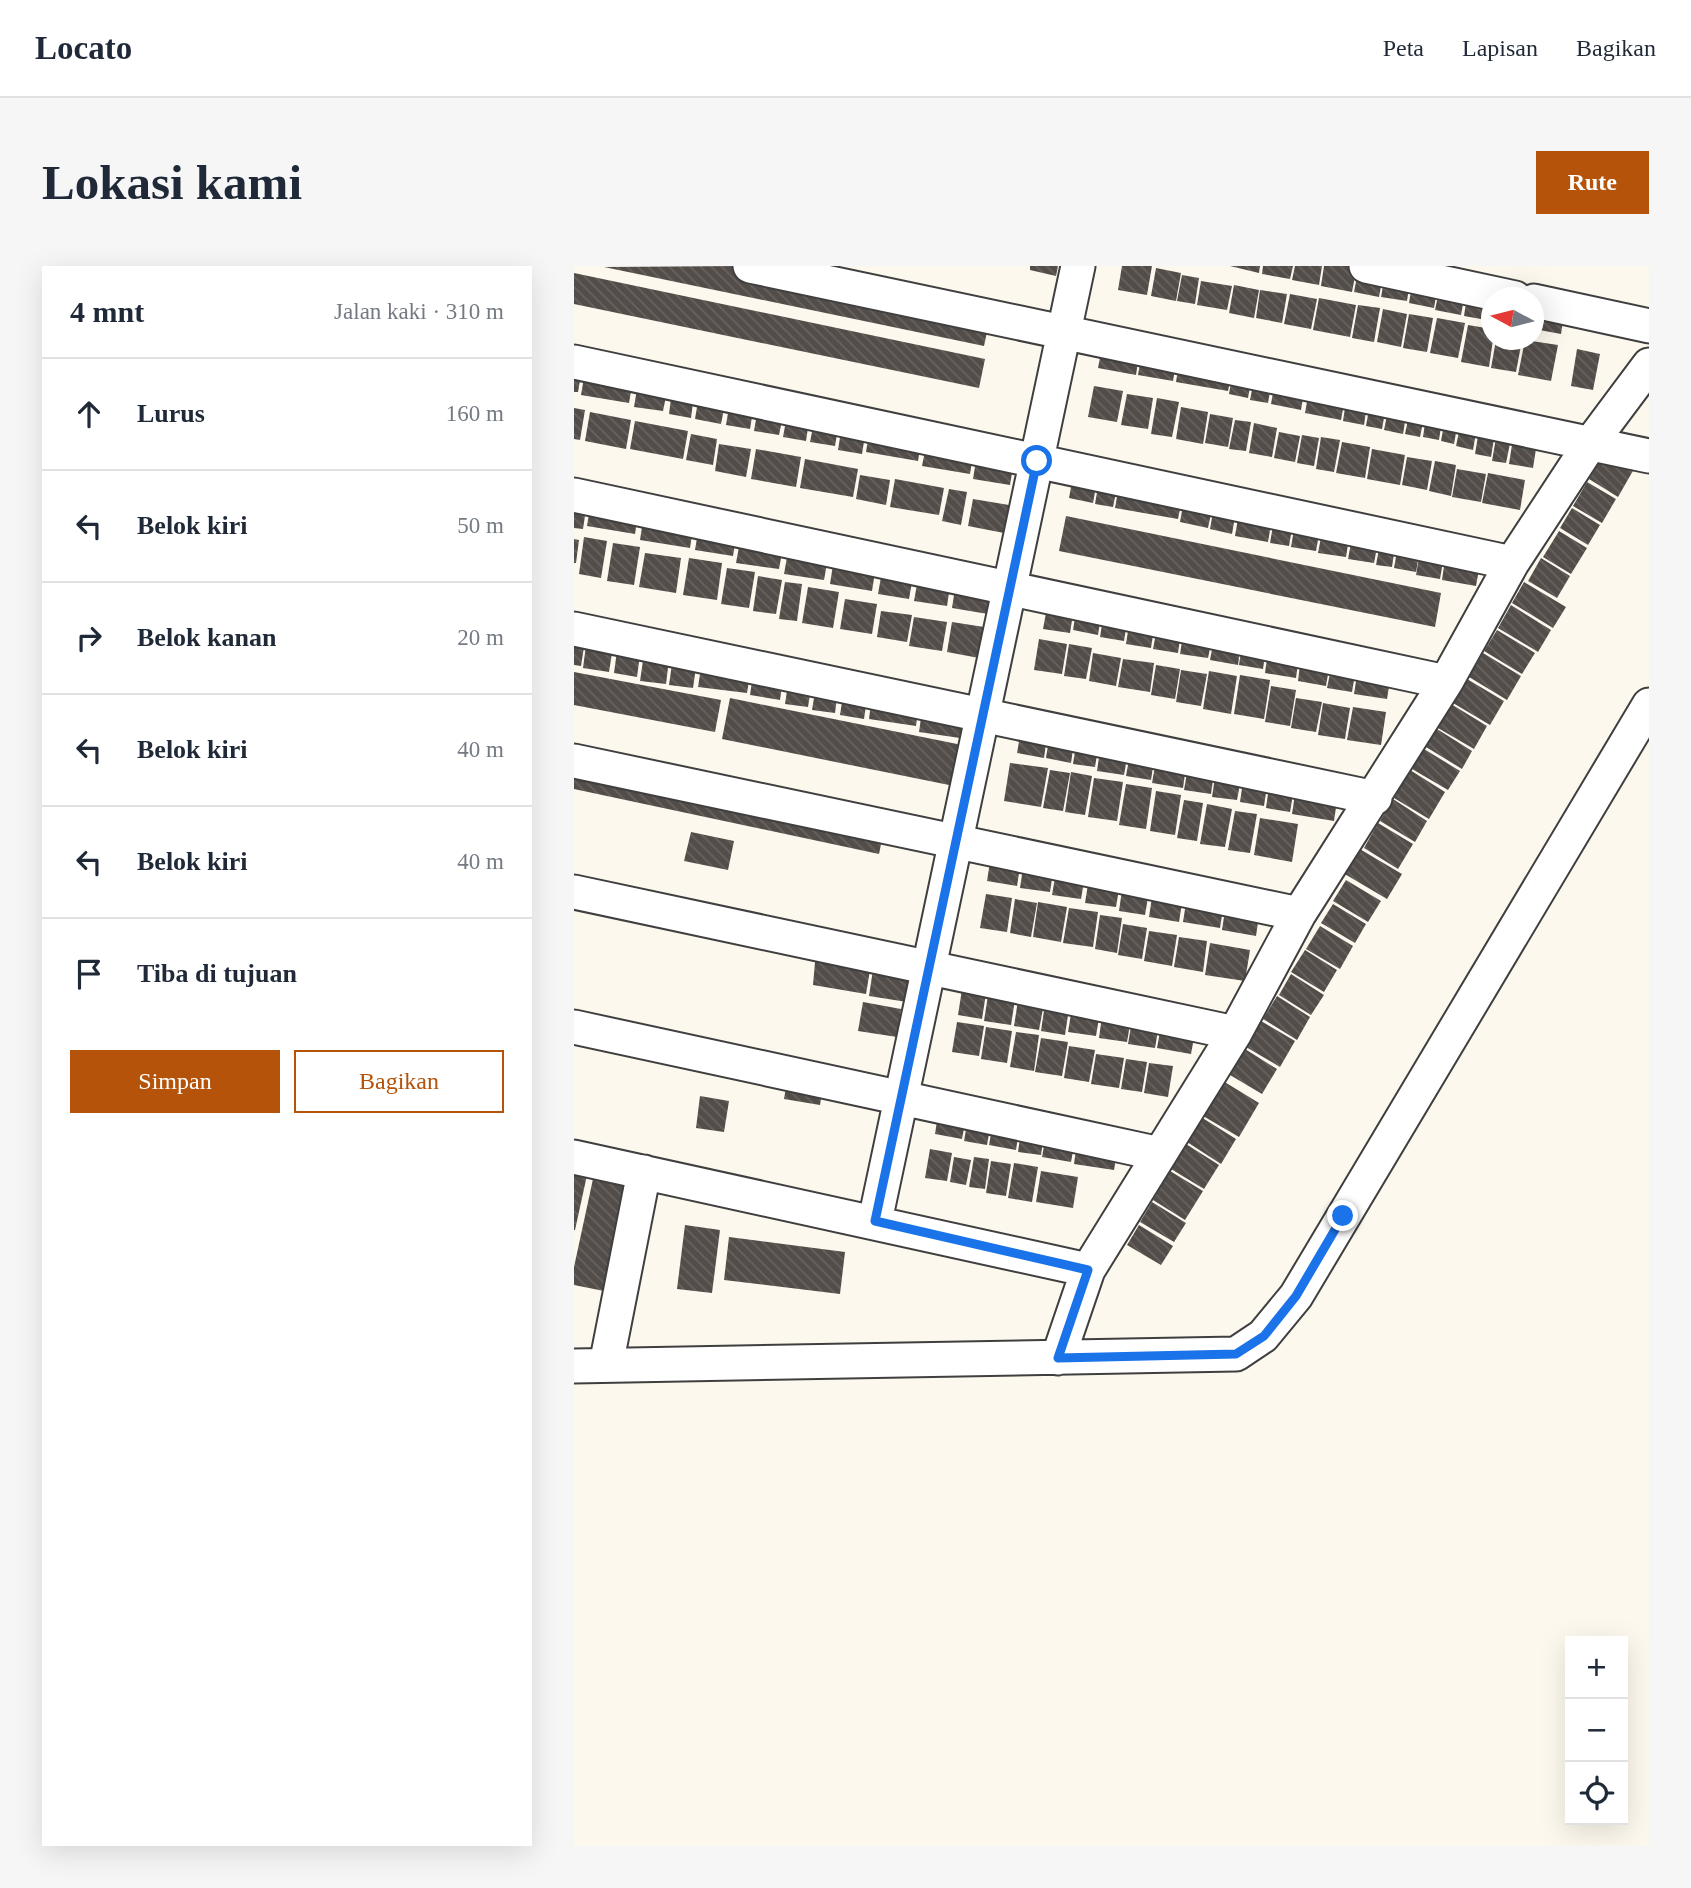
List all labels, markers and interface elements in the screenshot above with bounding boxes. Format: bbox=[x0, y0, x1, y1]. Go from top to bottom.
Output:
text: Locato bbox=[35, 30, 132, 66]
text: Peta bbox=[1383, 35, 1424, 61]
text: Lapisan bbox=[1462, 35, 1538, 61]
text: Bagikan bbox=[1576, 35, 1656, 61]
button: Rute bbox=[1536, 151, 1649, 214]
text: Lokasi kami bbox=[42, 155, 302, 210]
north arrow bbox=[1481, 287, 1544, 350]
text: 4 mnt bbox=[70, 295, 144, 328]
text: Jalan kaki · 310 m bbox=[334, 299, 504, 324]
icon: ahead bbox=[70, 395, 108, 433]
text: Lurus bbox=[137, 399, 205, 428]
text: 160 m bbox=[446, 401, 504, 426]
route start bbox=[1021, 445, 1052, 476]
icon: left bbox=[70, 507, 108, 545]
text: Belok kiri bbox=[137, 511, 248, 540]
text: 50 m bbox=[457, 513, 504, 538]
icon: right bbox=[70, 619, 108, 657]
text: Belok kanan bbox=[137, 623, 276, 652]
text: 20 m bbox=[457, 625, 504, 650]
icon: left bbox=[70, 731, 108, 769]
text: Belok kiri bbox=[137, 735, 248, 764]
text: 40 m bbox=[457, 737, 504, 762]
icon: left bbox=[70, 843, 108, 881]
text: Belok kiri bbox=[137, 847, 248, 876]
text: 40 m bbox=[457, 849, 504, 874]
icon: arrive bbox=[70, 955, 108, 993]
text: Tiba di tujuan bbox=[137, 959, 297, 988]
button: Simpan bbox=[70, 1050, 280, 1113]
button: Bagikan bbox=[294, 1050, 504, 1113]
route end bbox=[1327, 1200, 1358, 1231]
map controls bbox=[1565, 1636, 1628, 1825]
button: + bbox=[1565, 1636, 1628, 1699]
button: − bbox=[1565, 1699, 1628, 1762]
button: locate bbox=[1565, 1762, 1628, 1825]

